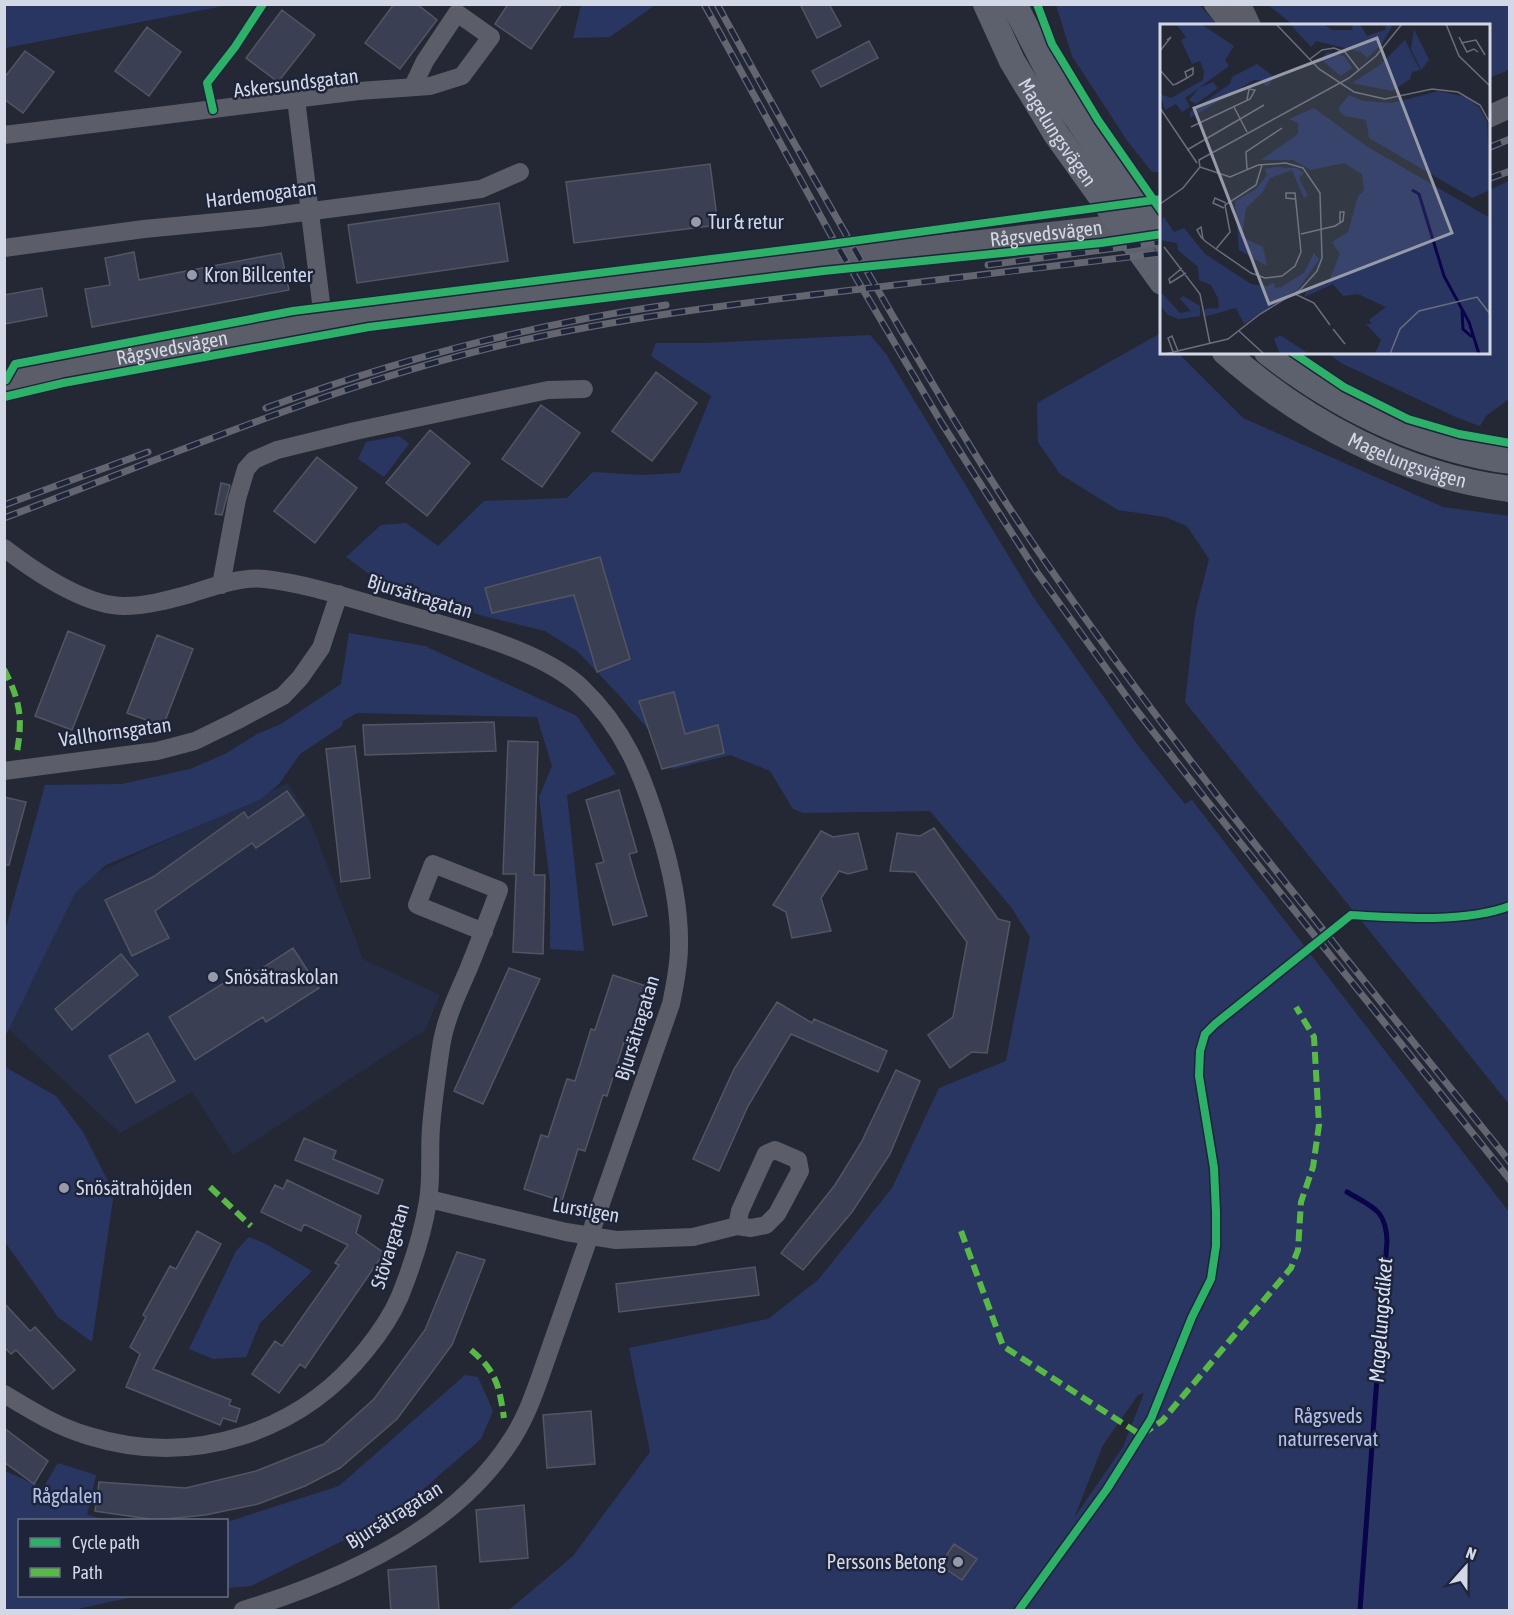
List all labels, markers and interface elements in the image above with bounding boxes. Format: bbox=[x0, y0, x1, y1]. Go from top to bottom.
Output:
inset map bbox=[1160, 24, 1490, 354]
street label: Askersundsgatan bbox=[232, 63, 360, 102]
street label: Magelungsvägen bbox=[1014, 74, 1102, 190]
street label: Hardemogatan bbox=[204, 175, 318, 212]
place label: Tur & retur bbox=[708, 210, 785, 233]
marker: Tur & retur bbox=[689, 215, 703, 229]
street label: Rågsvedsvägen bbox=[989, 215, 1104, 251]
place label: Kron Billcenter bbox=[204, 263, 314, 286]
marker: Kron Billcenter bbox=[185, 268, 199, 282]
street label: Rågsvedsvägen bbox=[114, 325, 229, 369]
street label: Magelungsvägen bbox=[1345, 427, 1469, 492]
street label: Bjursätragatan bbox=[365, 569, 476, 622]
street label: Vallhornsgatan bbox=[57, 712, 173, 751]
place label: Snösätraskolan bbox=[225, 965, 339, 988]
marker: Snösätraskolan bbox=[206, 970, 220, 984]
street label: Bjursätragatan bbox=[610, 972, 663, 1083]
place label: Snösätrahöjden bbox=[76, 1176, 192, 1199]
marker: Snösätrahöjden bbox=[57, 1181, 71, 1195]
street label: Lurstigen bbox=[551, 1192, 621, 1227]
street label: Stövargatan bbox=[366, 1200, 413, 1291]
water label: Magelungsdiket bbox=[1364, 1257, 1396, 1383]
park label: Rågsveds naturreservat bbox=[1278, 1404, 1378, 1450]
street label: Bjursätragatan bbox=[341, 1476, 446, 1553]
park label: Rågdalen bbox=[32, 1484, 102, 1507]
legend bbox=[18, 1519, 228, 1597]
text: Cycle path bbox=[72, 1532, 140, 1553]
north arrow bbox=[1436, 1537, 1496, 1597]
text: N bbox=[1464, 1543, 1479, 1563]
place label: Perssons Betong bbox=[827, 1550, 946, 1573]
marker: Perssons Betong bbox=[951, 1555, 965, 1569]
text: Path bbox=[72, 1562, 103, 1583]

